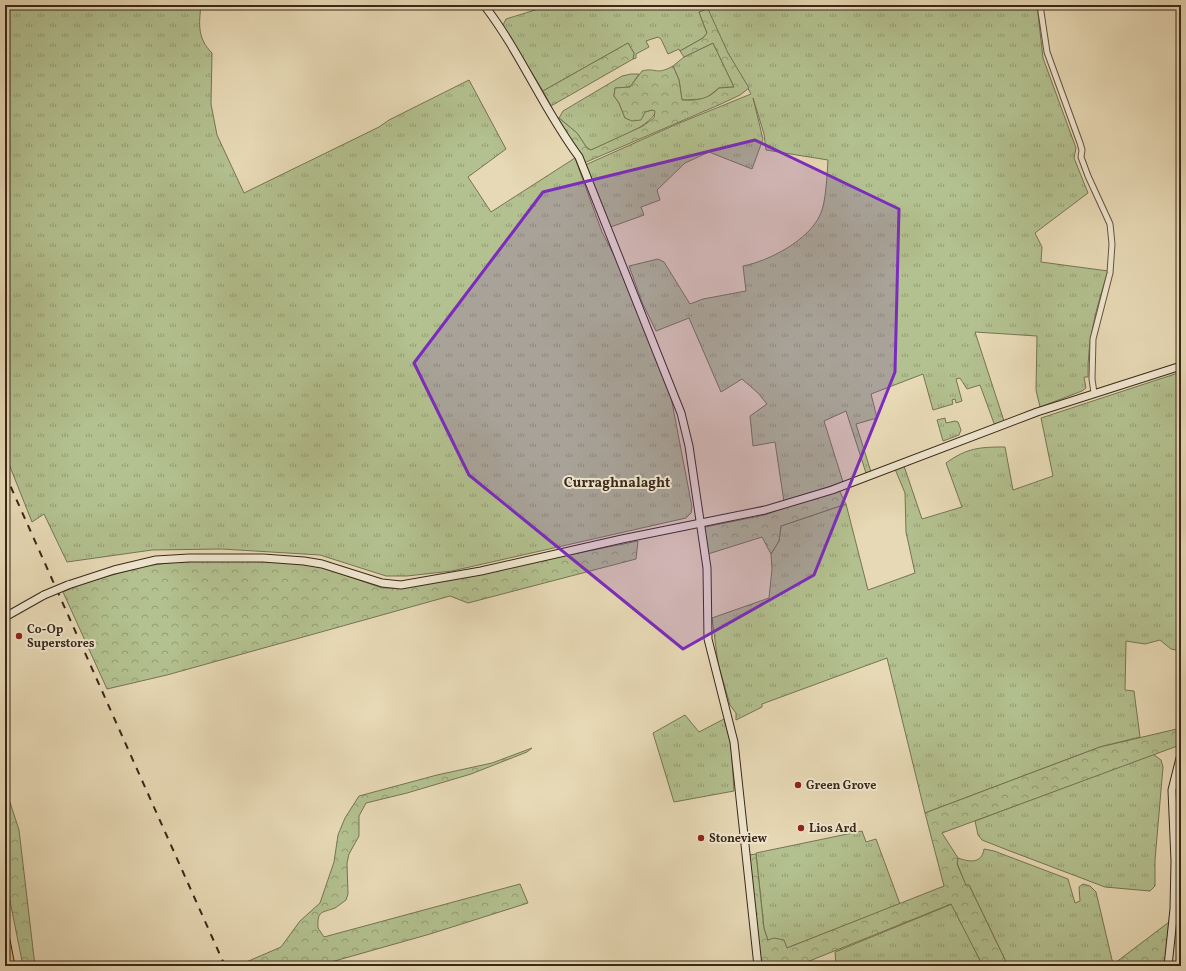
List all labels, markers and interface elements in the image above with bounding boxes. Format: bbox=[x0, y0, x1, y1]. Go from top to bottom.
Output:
district label: Curraghnalaght bbox=[564, 474, 670, 493]
place label: Co-Op Superstores bbox=[27, 622, 95, 652]
marker: Co-Op Superstores bbox=[14, 631, 24, 641]
place label: Green Grove bbox=[806, 778, 876, 794]
marker: Green Grove bbox=[793, 780, 803, 790]
place label: Lios Ard bbox=[809, 821, 857, 837]
marker: Lios Ard bbox=[796, 823, 806, 833]
place label: Stoneview bbox=[709, 831, 767, 847]
marker: Stoneview bbox=[696, 833, 706, 843]

